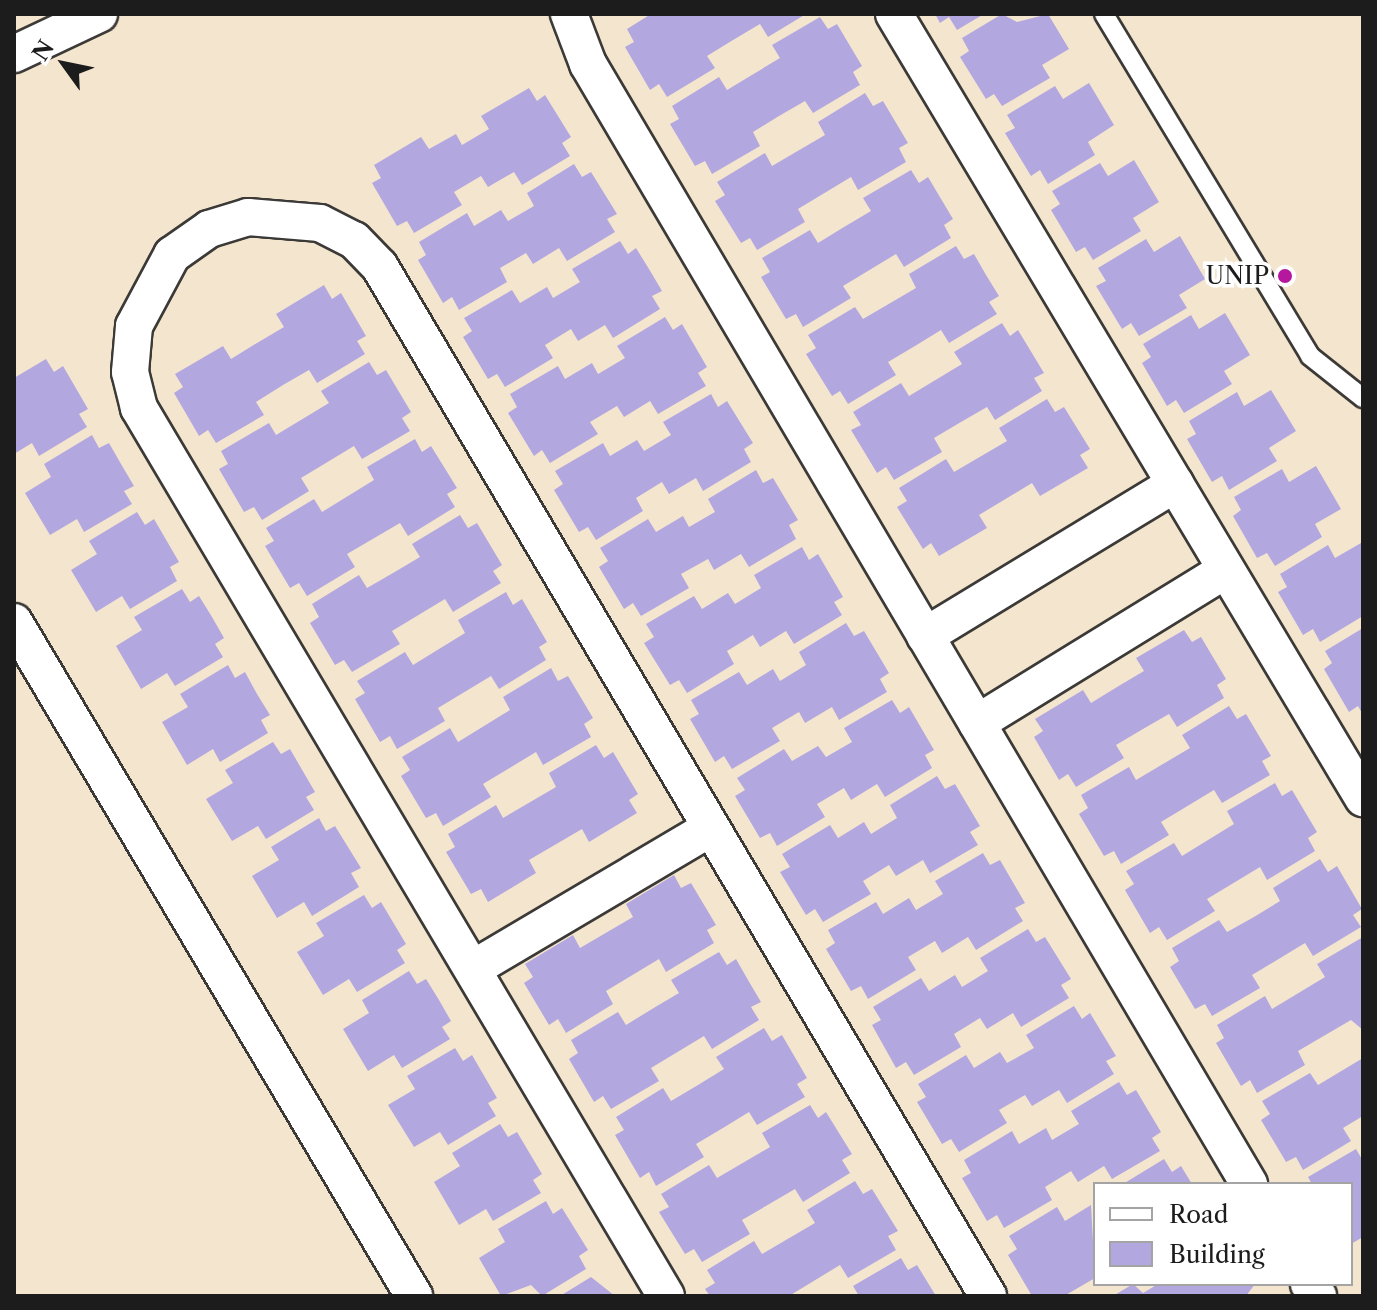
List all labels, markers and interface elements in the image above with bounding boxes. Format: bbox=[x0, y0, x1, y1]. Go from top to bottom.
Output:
north arrow bbox=[24, 24, 104, 104]
text: N bbox=[27, 35, 60, 66]
place label: UNIP bbox=[1206, 262, 1269, 290]
marker: UNIP bbox=[1276, 267, 1294, 285]
legend bbox=[1093, 1182, 1353, 1286]
text: Road bbox=[1169, 1200, 1228, 1229]
text: Building bbox=[1169, 1240, 1265, 1269]

